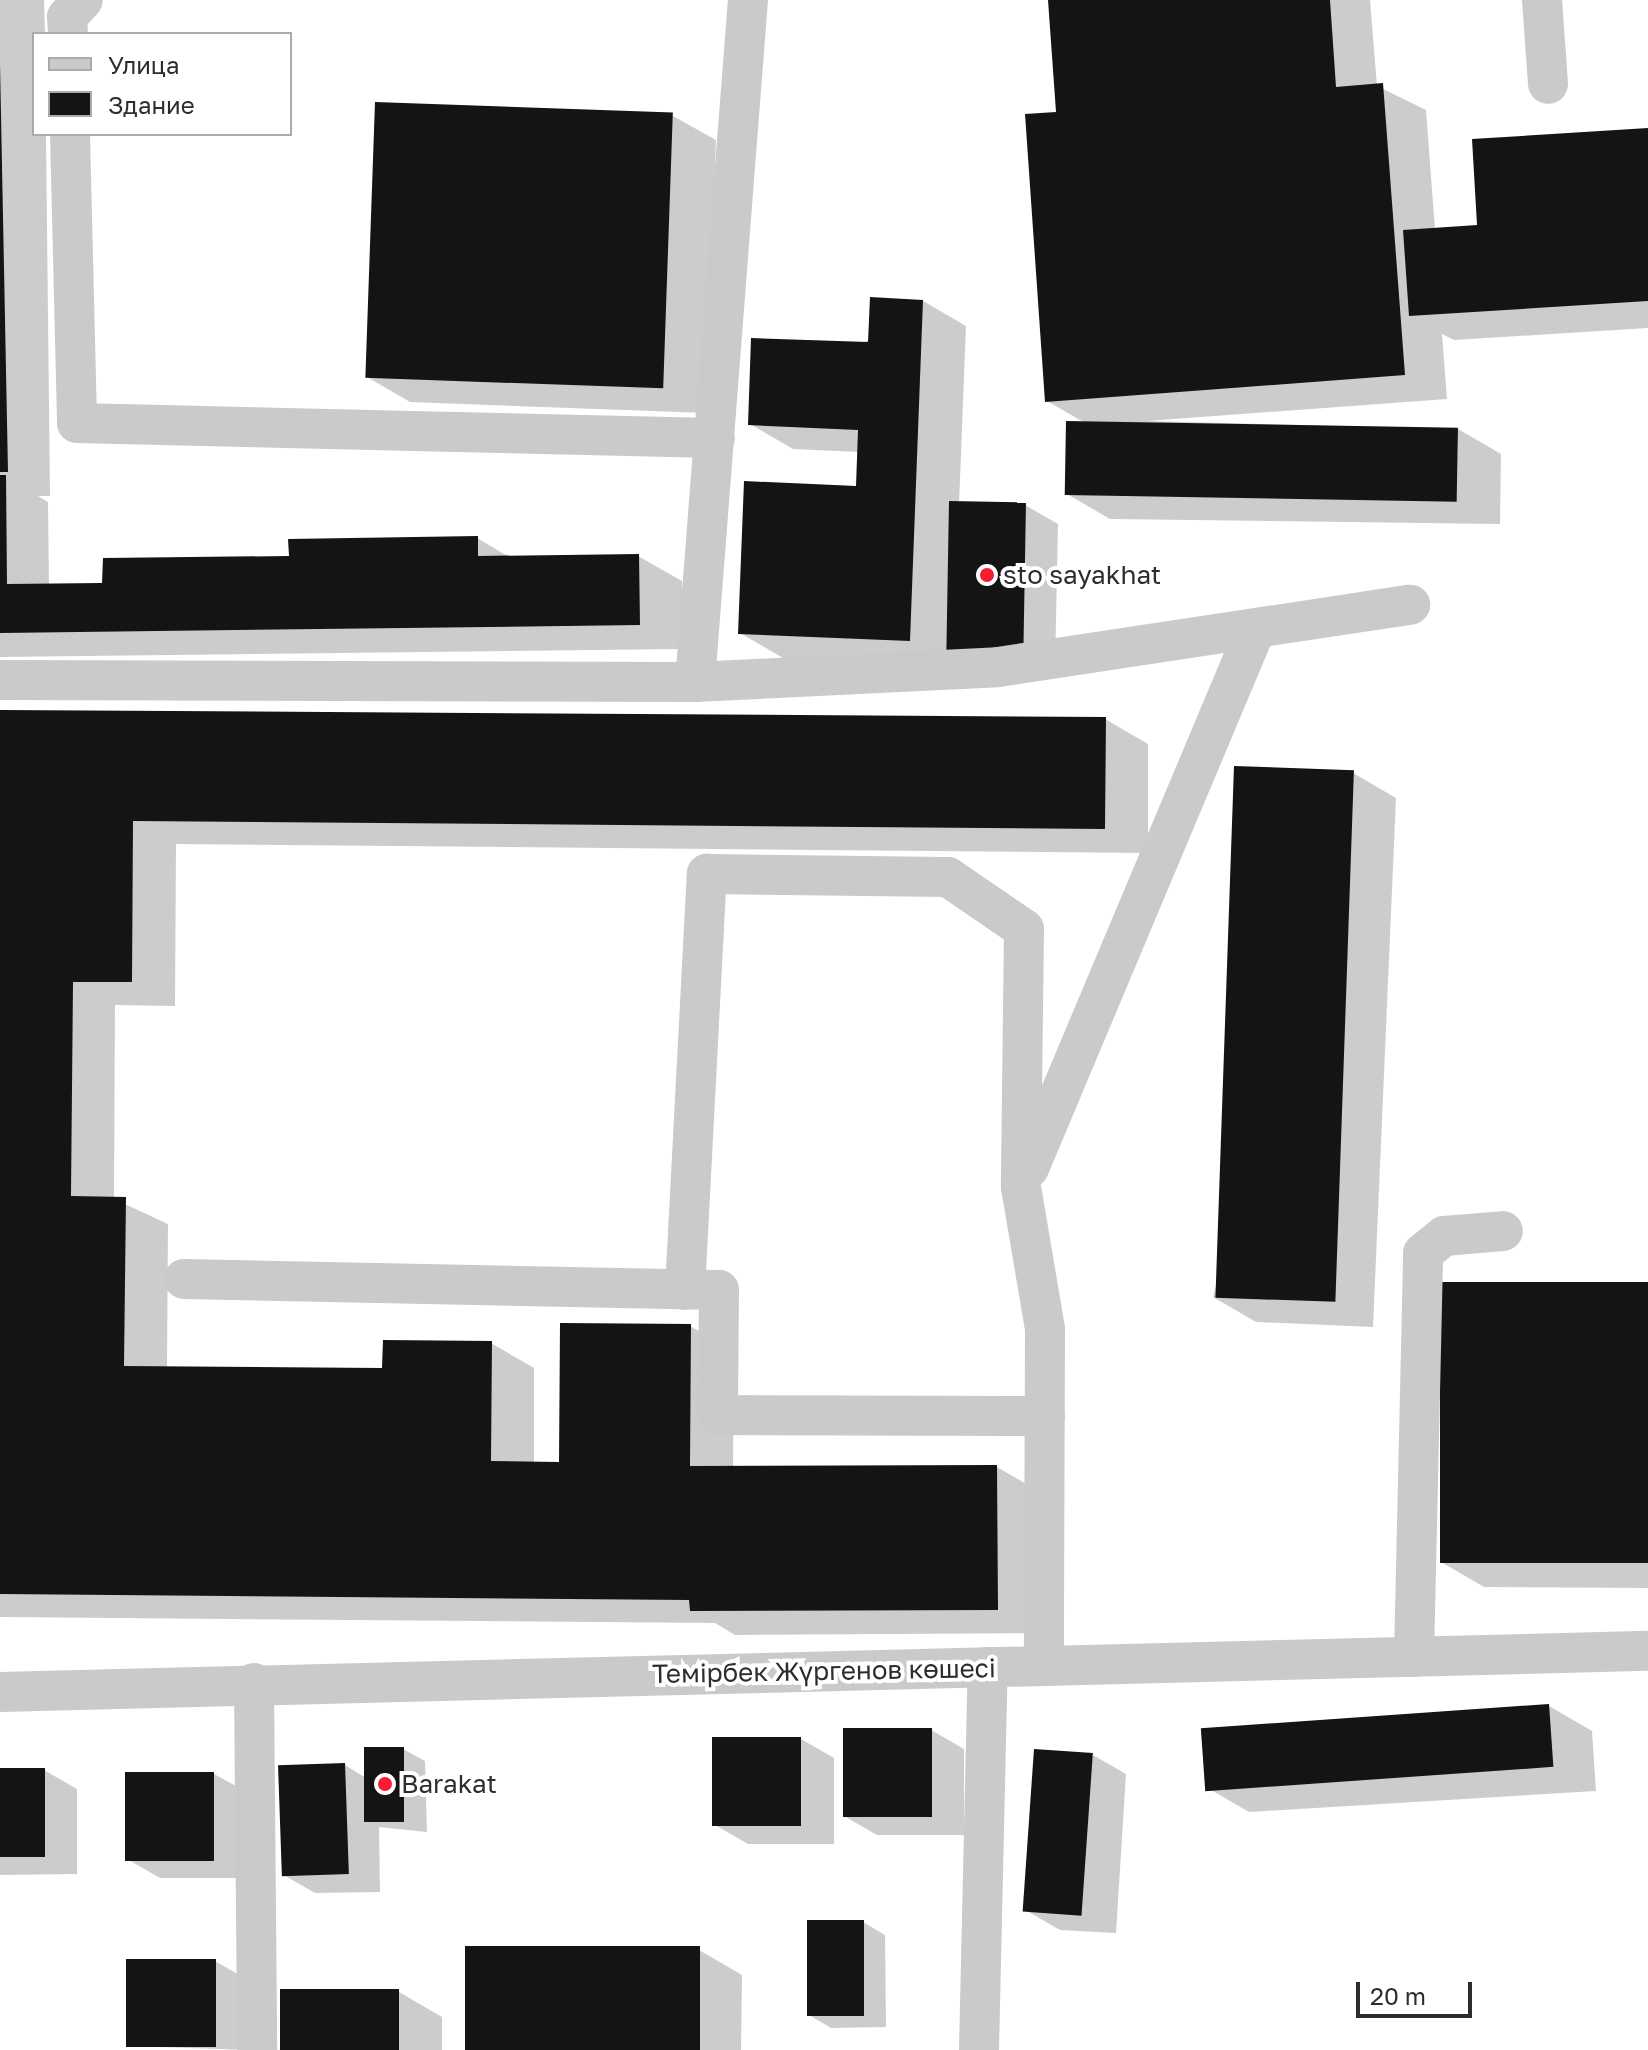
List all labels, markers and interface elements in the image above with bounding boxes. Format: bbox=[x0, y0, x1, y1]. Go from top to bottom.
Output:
legend bbox=[32, 32, 292, 136]
text: Улица bbox=[108, 50, 180, 79]
text: Здание bbox=[108, 90, 195, 119]
place label: sto sayakhat bbox=[1003, 559, 1161, 591]
marker: sto sayakhat bbox=[978, 566, 996, 584]
street label: Темірбек Жүргенов көшесі bbox=[652, 1652, 996, 1690]
place label: Barakat bbox=[401, 1768, 497, 1800]
marker: Barakat bbox=[376, 1775, 394, 1793]
scale bar bbox=[1360, 1966, 1476, 2016]
text: 20 m bbox=[1370, 1981, 1426, 2010]

